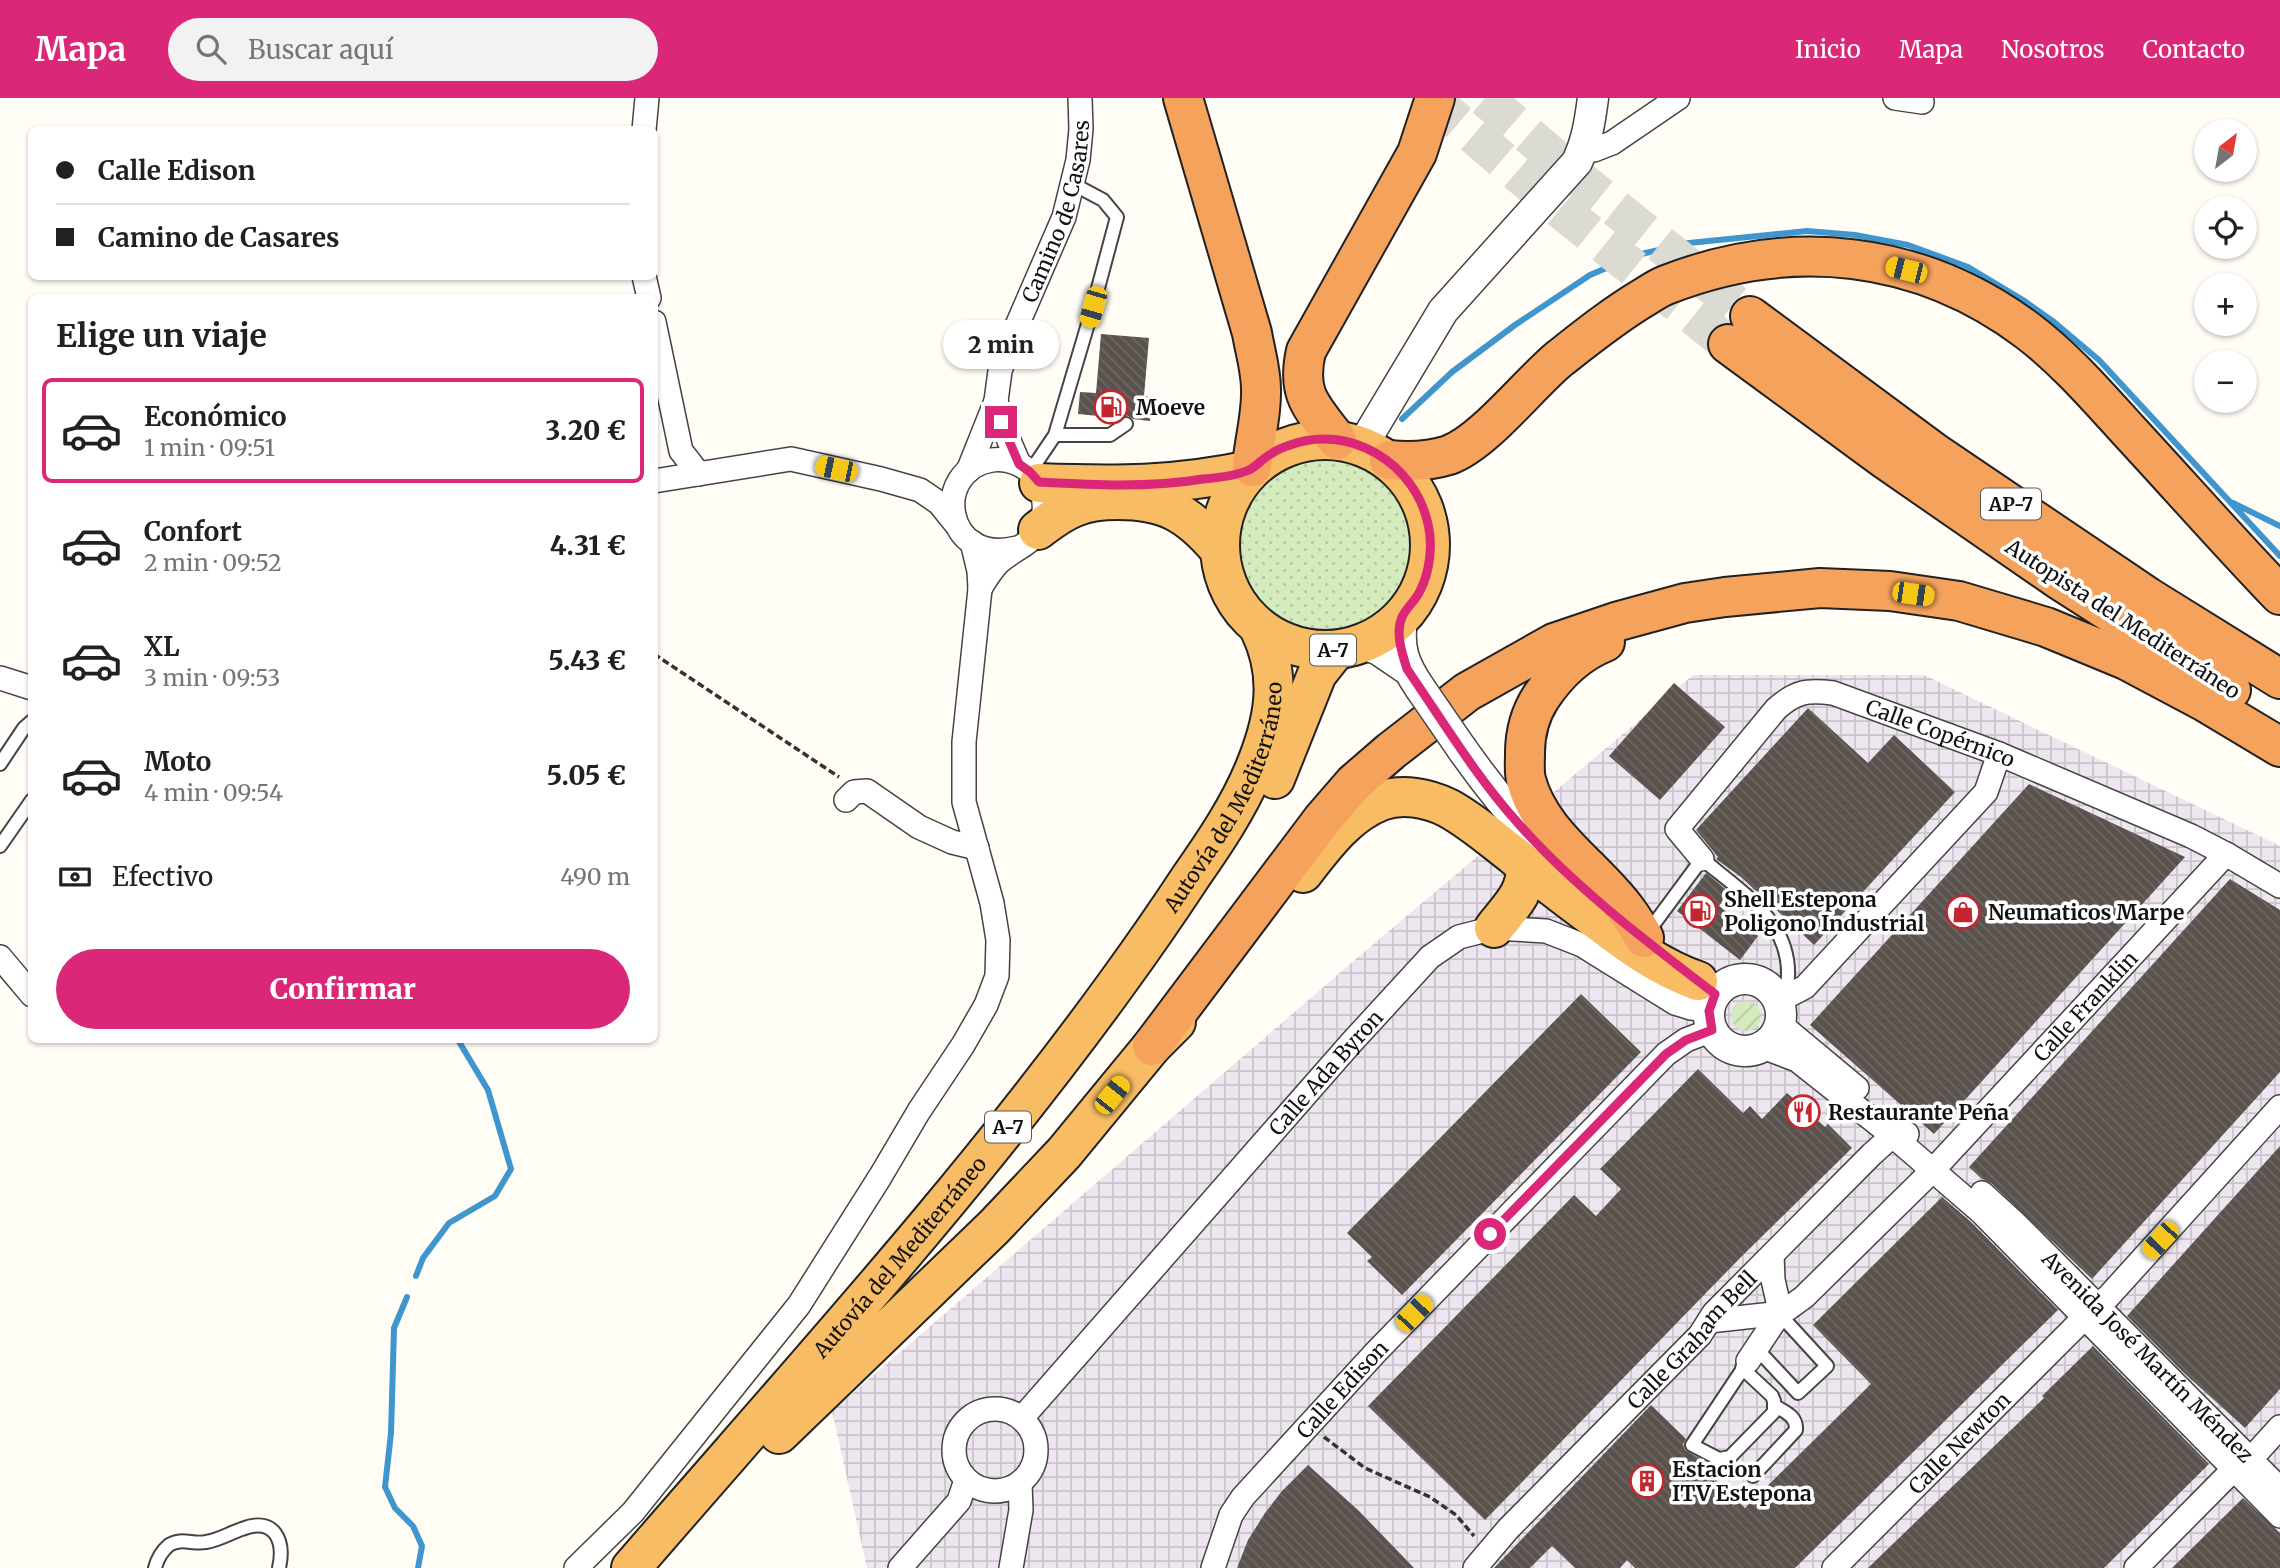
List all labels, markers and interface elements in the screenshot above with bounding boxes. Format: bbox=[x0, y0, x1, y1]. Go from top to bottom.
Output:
search box bbox=[168, 18, 658, 81]
text: Mapa bbox=[35, 29, 126, 70]
icon: search bbox=[192, 30, 230, 68]
text: Buscar aquí bbox=[248, 33, 393, 66]
text: Inicio bbox=[1795, 34, 1861, 65]
text: Mapa bbox=[1899, 34, 1963, 65]
text: Nosotros bbox=[2001, 34, 2105, 65]
text: Contacto bbox=[2143, 34, 2245, 65]
north arrow bbox=[2194, 119, 2258, 182]
map controls bbox=[2194, 119, 2257, 413]
street label: Camino de Casares bbox=[1015, 120, 1095, 306]
text: Calle Edison bbox=[98, 154, 255, 187]
button: locate bbox=[2194, 196, 2257, 259]
text: Camino de Casares bbox=[98, 221, 340, 254]
car bbox=[1884, 255, 1929, 285]
button: + bbox=[2194, 273, 2257, 336]
car bbox=[1078, 284, 1109, 330]
text: Elige un viaje bbox=[56, 316, 267, 356]
callout: 2 min bbox=[943, 320, 1059, 370]
text: 2 min bbox=[968, 330, 1034, 359]
button: − bbox=[2194, 350, 2257, 413]
fuel station icon: Moeve bbox=[1092, 388, 1130, 426]
place label: Moeve bbox=[1136, 394, 1205, 421]
icon: car bbox=[60, 399, 123, 462]
text: Económico bbox=[144, 400, 287, 433]
route end bbox=[985, 406, 1017, 438]
text: 3.20 € bbox=[546, 414, 626, 447]
text: 1 min · 09:51 bbox=[144, 433, 275, 462]
car bbox=[814, 454, 859, 484]
road number: AP-7 bbox=[1981, 488, 2041, 520]
icon: car bbox=[60, 514, 123, 577]
text: Confort bbox=[144, 515, 242, 548]
text: 4.31 € bbox=[550, 529, 626, 562]
street label: Autopista del Mediterráneo bbox=[2000, 532, 2245, 705]
text: 2 min · 09:52 bbox=[144, 548, 282, 577]
car bbox=[1891, 581, 1936, 607]
icon: car bbox=[60, 629, 123, 692]
text: XL bbox=[144, 630, 180, 663]
road number: A-7 bbox=[1310, 635, 1356, 666]
text: 5.43 € bbox=[548, 644, 626, 677]
text: 3 min · 09:53 bbox=[144, 663, 281, 692]
street label: Autovía del Mediterráneo bbox=[1157, 682, 1287, 918]
street label: Calle Copérnico bbox=[1862, 693, 2019, 773]
icon: car bbox=[60, 744, 123, 807]
text: Moto bbox=[144, 745, 211, 778]
text: 5.05 € bbox=[547, 759, 626, 792]
text: 4 min · 09:54 bbox=[144, 778, 283, 807]
icon: cash bbox=[56, 858, 94, 896]
text: Efectivo bbox=[112, 860, 213, 893]
text: 490 m bbox=[560, 862, 630, 891]
place label: Shell Estepona Poligono Industrial bbox=[1724, 886, 1925, 937]
fuel station icon: Shell Estepona Poligono Industrial bbox=[1681, 892, 1719, 930]
shop icon: Neumaticos Marpe bbox=[1944, 893, 1982, 931]
place label: Neumaticos Marpe bbox=[1988, 899, 2184, 926]
street label: Calle Franklin bbox=[2027, 945, 2143, 1067]
button: Confirmar bbox=[56, 949, 630, 1029]
street label: Calle Ada Byron bbox=[1263, 1004, 1389, 1141]
car bbox=[1091, 1072, 1134, 1118]
restaurant icon: Restaurante Peña bbox=[1784, 1093, 1822, 1131]
place label: Restaurante Peña bbox=[1828, 1099, 2009, 1126]
road number: A-7 bbox=[985, 1112, 1031, 1142]
street label: Autovía del Mediterráneo bbox=[806, 1151, 992, 1364]
car bbox=[2138, 1217, 2183, 1263]
route start bbox=[1474, 1218, 1506, 1250]
street label: Avenida José Martín Méndez bbox=[2036, 1244, 2259, 1468]
street label: Calle Graham Bell bbox=[1621, 1265, 1762, 1415]
car bbox=[1392, 1291, 1437, 1335]
street label: Calle Edison bbox=[1290, 1334, 1394, 1444]
street label: Calle Newton bbox=[1902, 1386, 2016, 1500]
place label: Estacion ITV Estepona bbox=[1672, 1456, 1812, 1507]
building icon: Estacion ITV Estepona bbox=[1628, 1462, 1666, 1500]

